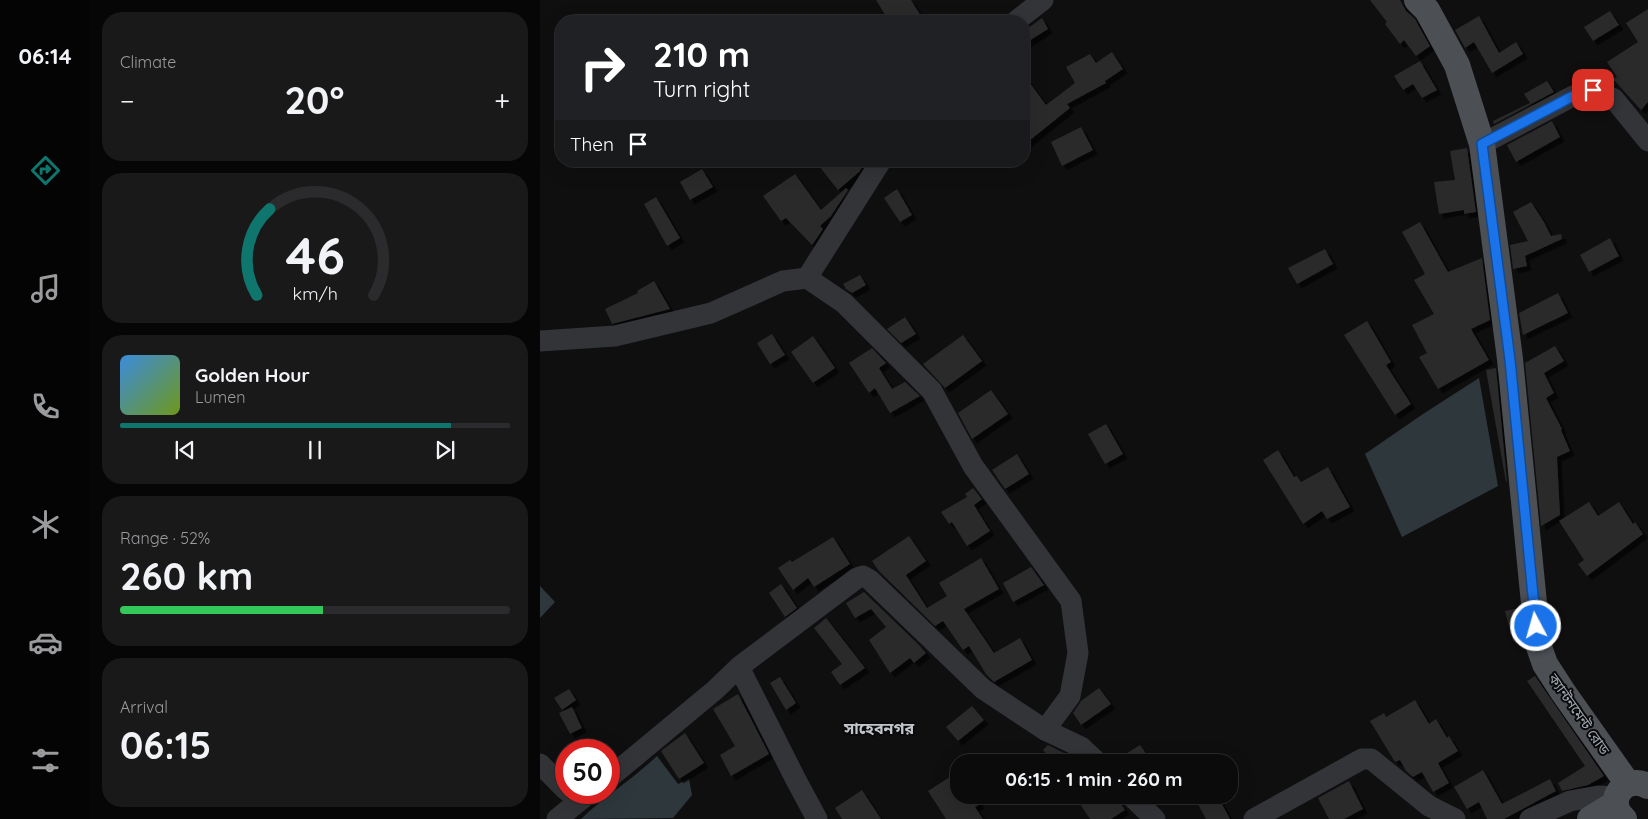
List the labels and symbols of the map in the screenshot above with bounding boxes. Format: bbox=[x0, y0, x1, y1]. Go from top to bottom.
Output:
pin bbox=[1572, 69, 1614, 111]
position arrow bbox=[1509, 599, 1561, 651]
street label: ক্যান্টনমেন্ট রোড bbox=[1544, 669, 1614, 759]
district label: সাহেবনগর bbox=[843, 718, 914, 738]
speed limit sign: 50 bbox=[555, 739, 620, 804]

